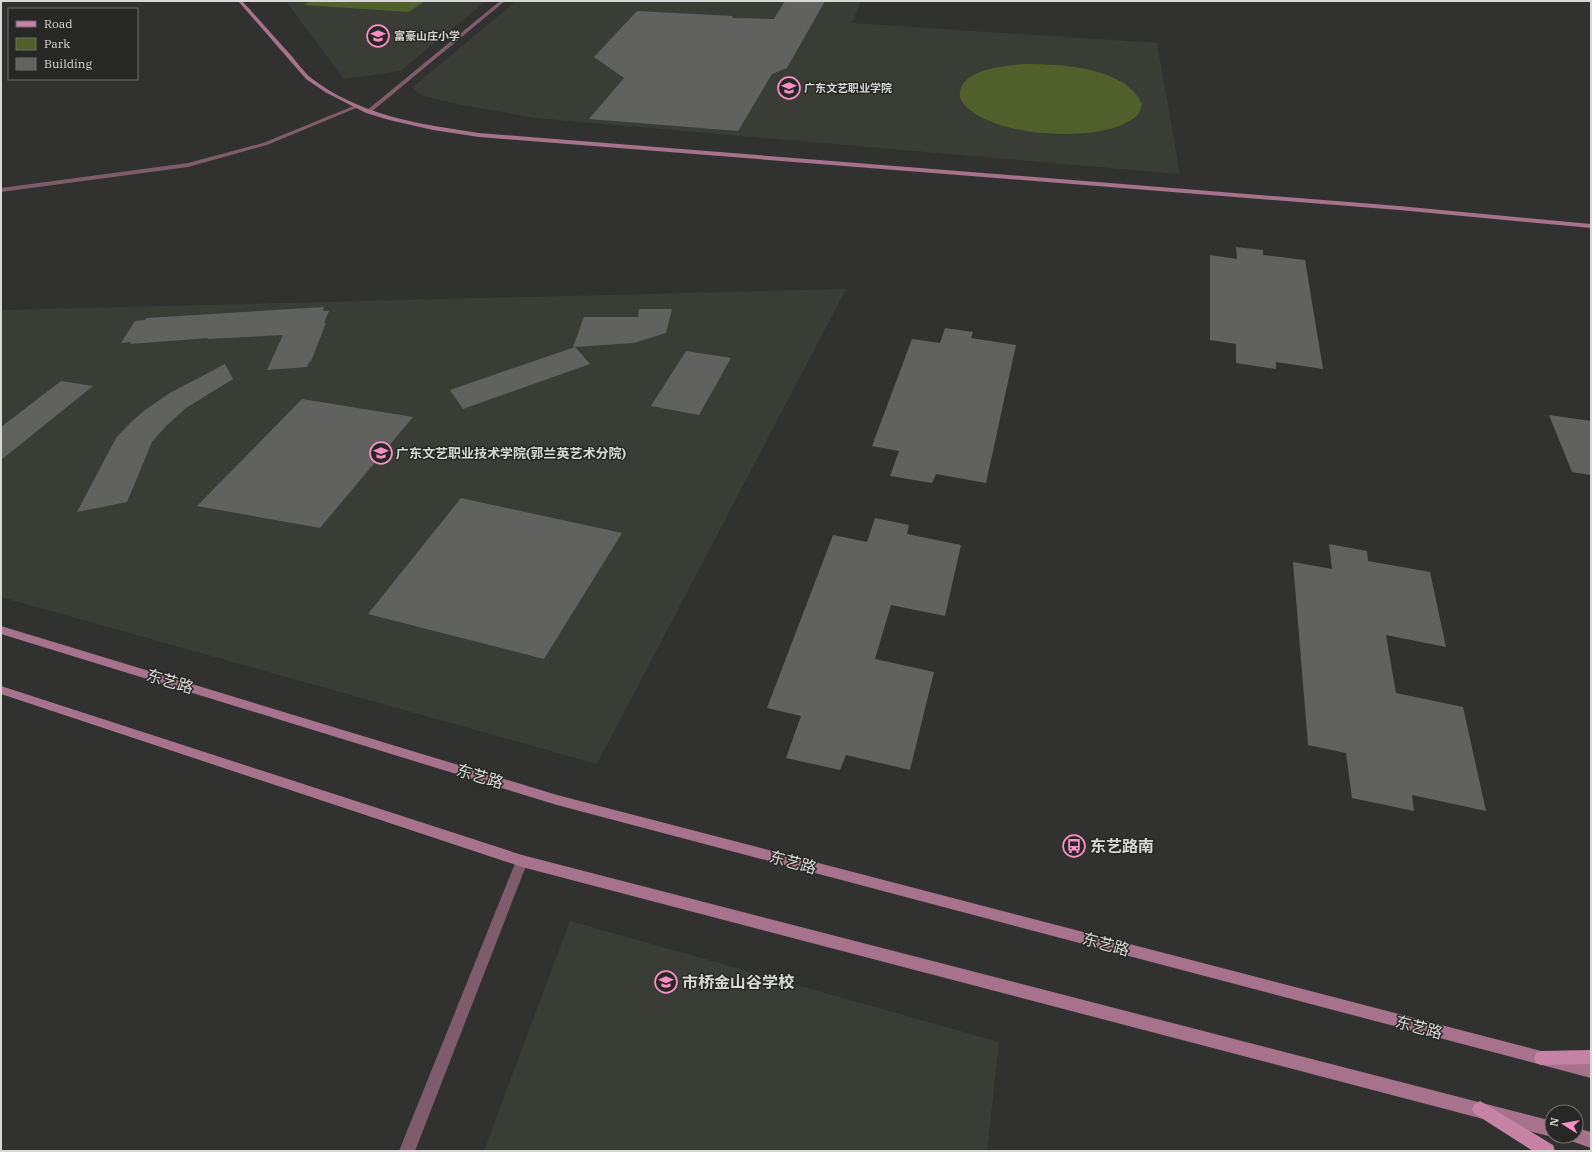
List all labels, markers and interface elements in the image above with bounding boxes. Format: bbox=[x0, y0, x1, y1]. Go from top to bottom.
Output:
legend bbox=[8, 8, 138, 80]
text: Road bbox=[44, 16, 73, 31]
school or university icon: 富豪山庄小学 bbox=[365, 23, 391, 49]
place label: 富豪山庄小学 bbox=[394, 29, 460, 43]
text: Park bbox=[44, 36, 70, 51]
text: Building bbox=[44, 56, 92, 71]
school or university icon: 广东文艺职业学院 bbox=[776, 75, 802, 101]
place label: 广东文艺职业学院 bbox=[804, 81, 892, 95]
school or university icon: 广东文艺职业技术学院(郭兰英艺术分院) bbox=[368, 440, 394, 466]
place label: 广东文艺职业技术学院(郭兰英艺术分院) bbox=[396, 445, 627, 462]
street label: 东艺路 bbox=[144, 664, 196, 698]
street label: 东艺路 bbox=[454, 759, 506, 793]
bus stop icon: 东艺路南 bbox=[1061, 833, 1087, 859]
place label: 东艺路南 bbox=[1090, 836, 1154, 856]
street label: 东艺路 bbox=[767, 846, 819, 878]
street label: 东艺路 bbox=[1080, 928, 1132, 960]
school or university icon: 市桥金山谷学校 bbox=[653, 969, 679, 995]
place label: 市桥金山谷学校 bbox=[682, 972, 795, 992]
street label: 东艺路 bbox=[1393, 1011, 1445, 1043]
north arrow bbox=[1544, 1104, 1584, 1144]
text: N bbox=[1546, 1116, 1562, 1128]

